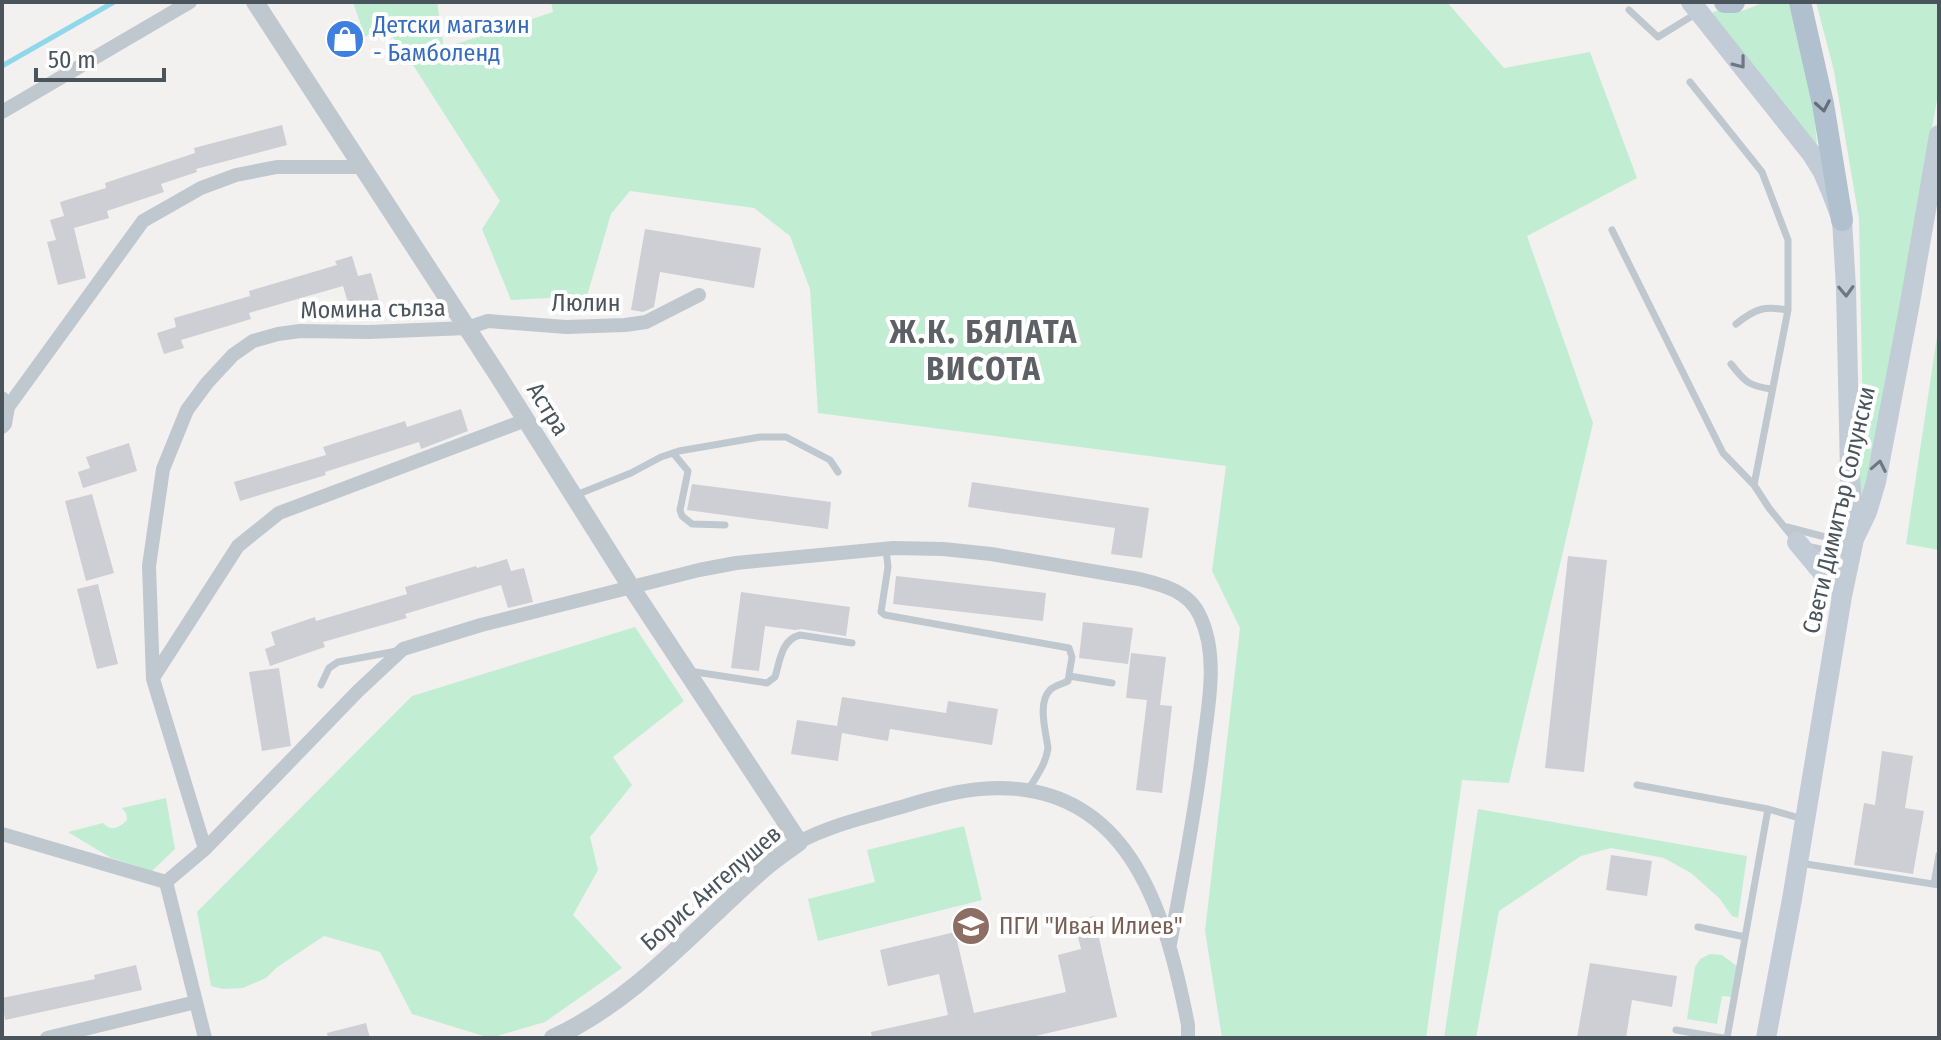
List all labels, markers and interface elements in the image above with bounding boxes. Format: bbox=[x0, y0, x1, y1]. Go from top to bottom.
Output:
place label: Детски магазин - Бамболенд bbox=[372, 11, 530, 67]
shop icon: Детски магазин - Бамболенд bbox=[324, 18, 366, 60]
scale bar bbox=[36, 32, 164, 82]
text: 50 m bbox=[48, 46, 96, 74]
one-way arrow bbox=[1730, 54, 1744, 69]
one-way arrow bbox=[1813, 99, 1830, 112]
one-way arrow bbox=[1838, 285, 1855, 298]
street label: Люлин bbox=[552, 289, 620, 317]
street label: Момина сълза bbox=[300, 294, 446, 324]
district label: Ж.К. БЯЛАТА ВИСОТА bbox=[888, 313, 1079, 388]
street label: Астра bbox=[521, 377, 575, 441]
street label: Свети Димитър Солунски bbox=[1797, 384, 1881, 636]
one-way arrow bbox=[1870, 460, 1887, 473]
street label: Борис Ангелушев bbox=[635, 819, 787, 957]
school or university icon: ПГИ "Иван Илиев" bbox=[950, 905, 992, 947]
place label: ПГИ "Иван Илиев" bbox=[999, 912, 1183, 940]

